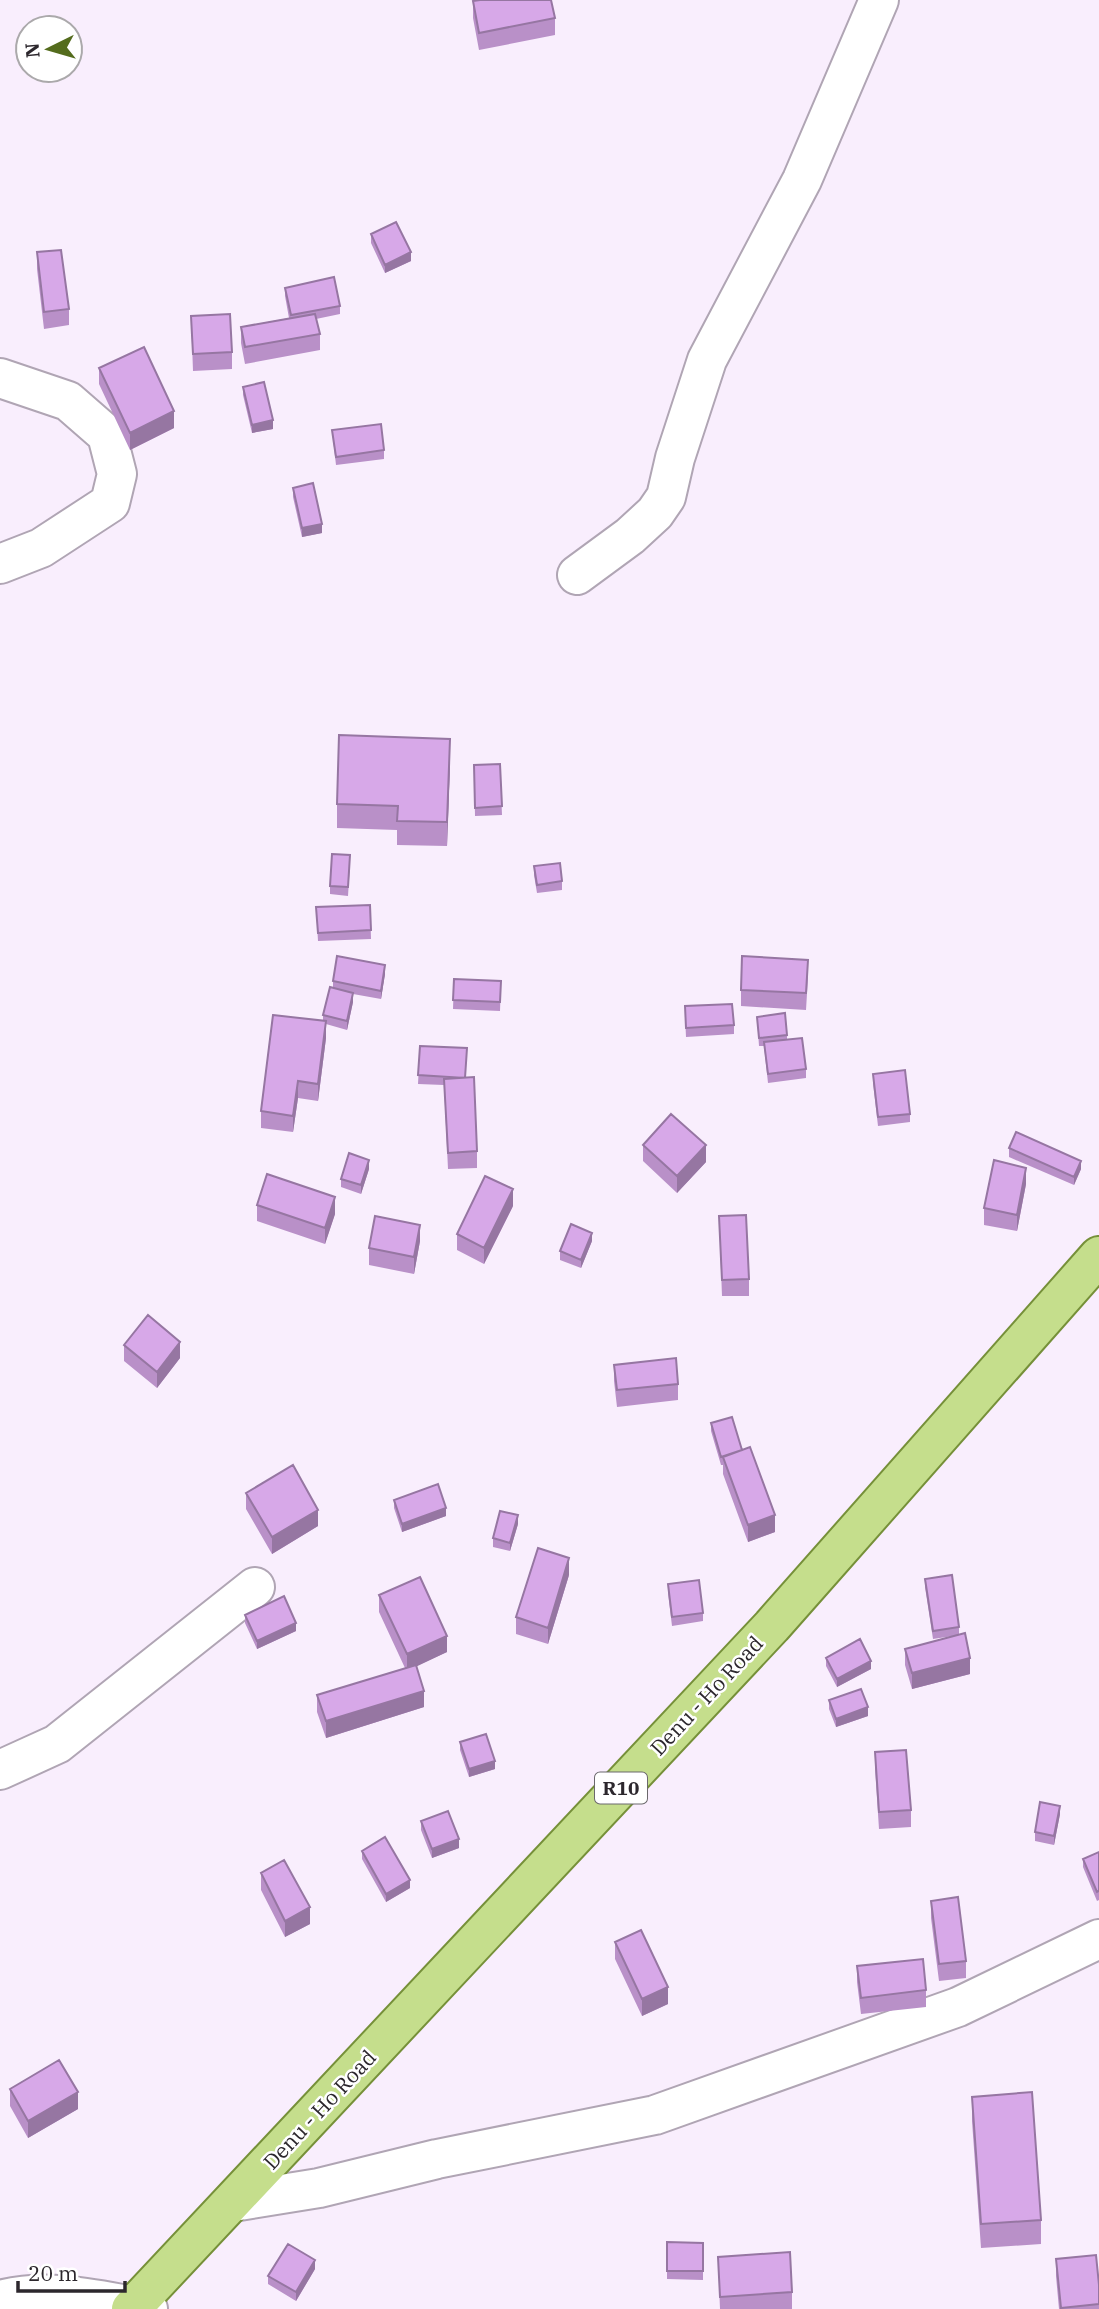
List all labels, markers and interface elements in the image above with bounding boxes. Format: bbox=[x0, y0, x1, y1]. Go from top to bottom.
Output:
north arrow bbox=[14, 14, 84, 84]
text: N bbox=[19, 42, 45, 59]
street label: Denu - Ho Road bbox=[644, 1629, 769, 1761]
road number: R10 bbox=[595, 1772, 647, 1803]
street label: Denu - Ho Road bbox=[257, 2043, 382, 2175]
scale bar bbox=[18, 2250, 124, 2294]
text: 20 m bbox=[28, 2259, 78, 2287]

